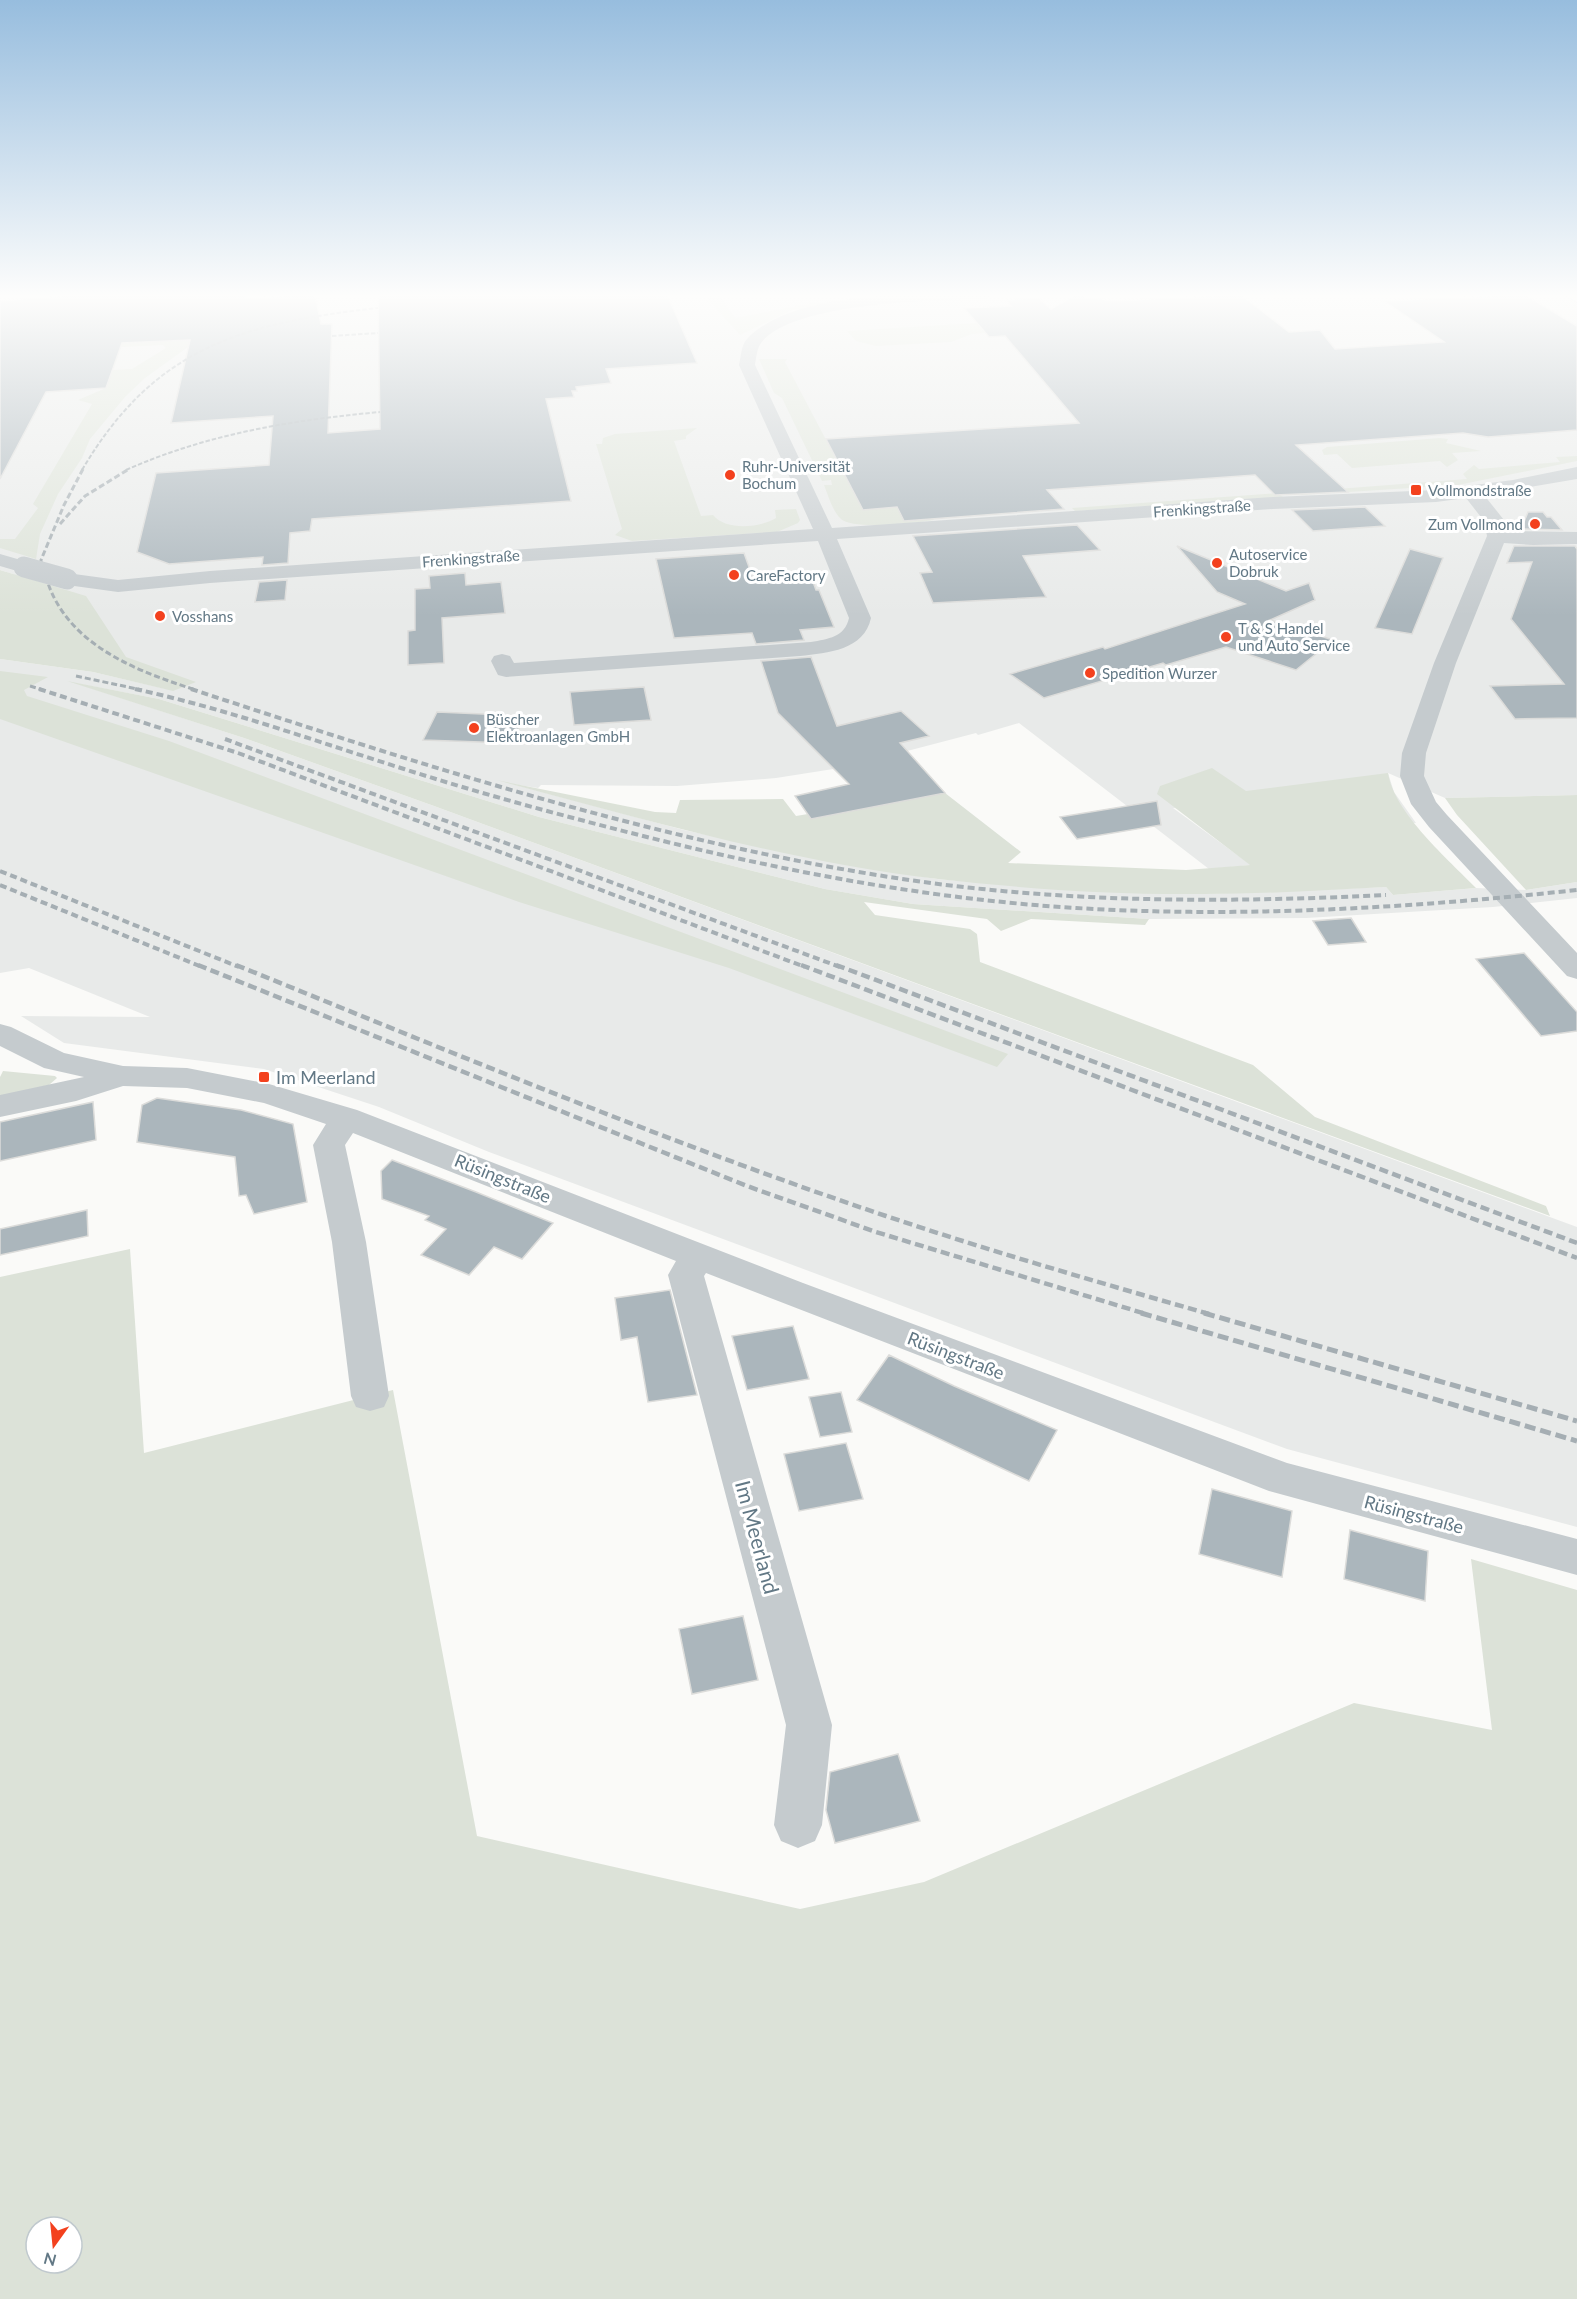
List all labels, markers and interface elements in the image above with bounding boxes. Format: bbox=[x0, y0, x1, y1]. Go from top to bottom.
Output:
place label: Ruhr-Universität Bochum bbox=[742, 457, 851, 492]
marker: Ruhr-Universität Bochum bbox=[723, 468, 737, 482]
place label: Vollmondstraße bbox=[1428, 481, 1532, 499]
marker: Vollmondstraße bbox=[1409, 483, 1423, 497]
street label: Frenkingstraße bbox=[1153, 496, 1252, 520]
place label: Zum Vollmond bbox=[1428, 515, 1523, 533]
marker: Zum Vollmond bbox=[1528, 517, 1542, 531]
place label: Autoservice Dobruk bbox=[1229, 545, 1307, 580]
street label: Frenkingstraße bbox=[422, 546, 521, 570]
marker: Autoservice Dobruk bbox=[1210, 556, 1224, 570]
place label: CareFactory bbox=[746, 566, 826, 584]
marker: CareFactory bbox=[727, 568, 741, 582]
place label: Vosshans bbox=[172, 607, 233, 625]
marker: Vosshans bbox=[153, 609, 167, 623]
place label: T & S Handel und Auto Service bbox=[1238, 619, 1350, 654]
marker: T & S Handel und Auto Service bbox=[1219, 630, 1233, 644]
place label: Spedition Wurzer bbox=[1102, 664, 1217, 682]
marker: Spedition Wurzer bbox=[1083, 666, 1097, 680]
place label: Büscher Elektroanlagen GmbH bbox=[486, 710, 630, 745]
marker: Büscher Elektroanlagen GmbH bbox=[467, 721, 481, 735]
place label: Im Meerland bbox=[276, 1066, 376, 1088]
marker: Im Meerland bbox=[257, 1070, 271, 1084]
street label: Rüsingstraße bbox=[452, 1149, 554, 1207]
street label: Rüsingstraße bbox=[904, 1326, 1008, 1384]
street label: Im Meerland bbox=[731, 1478, 785, 1596]
street label: Rüsingstraße bbox=[1362, 1490, 1466, 1538]
north arrow bbox=[24, 2215, 84, 2275]
text: N bbox=[42, 2249, 58, 2271]

